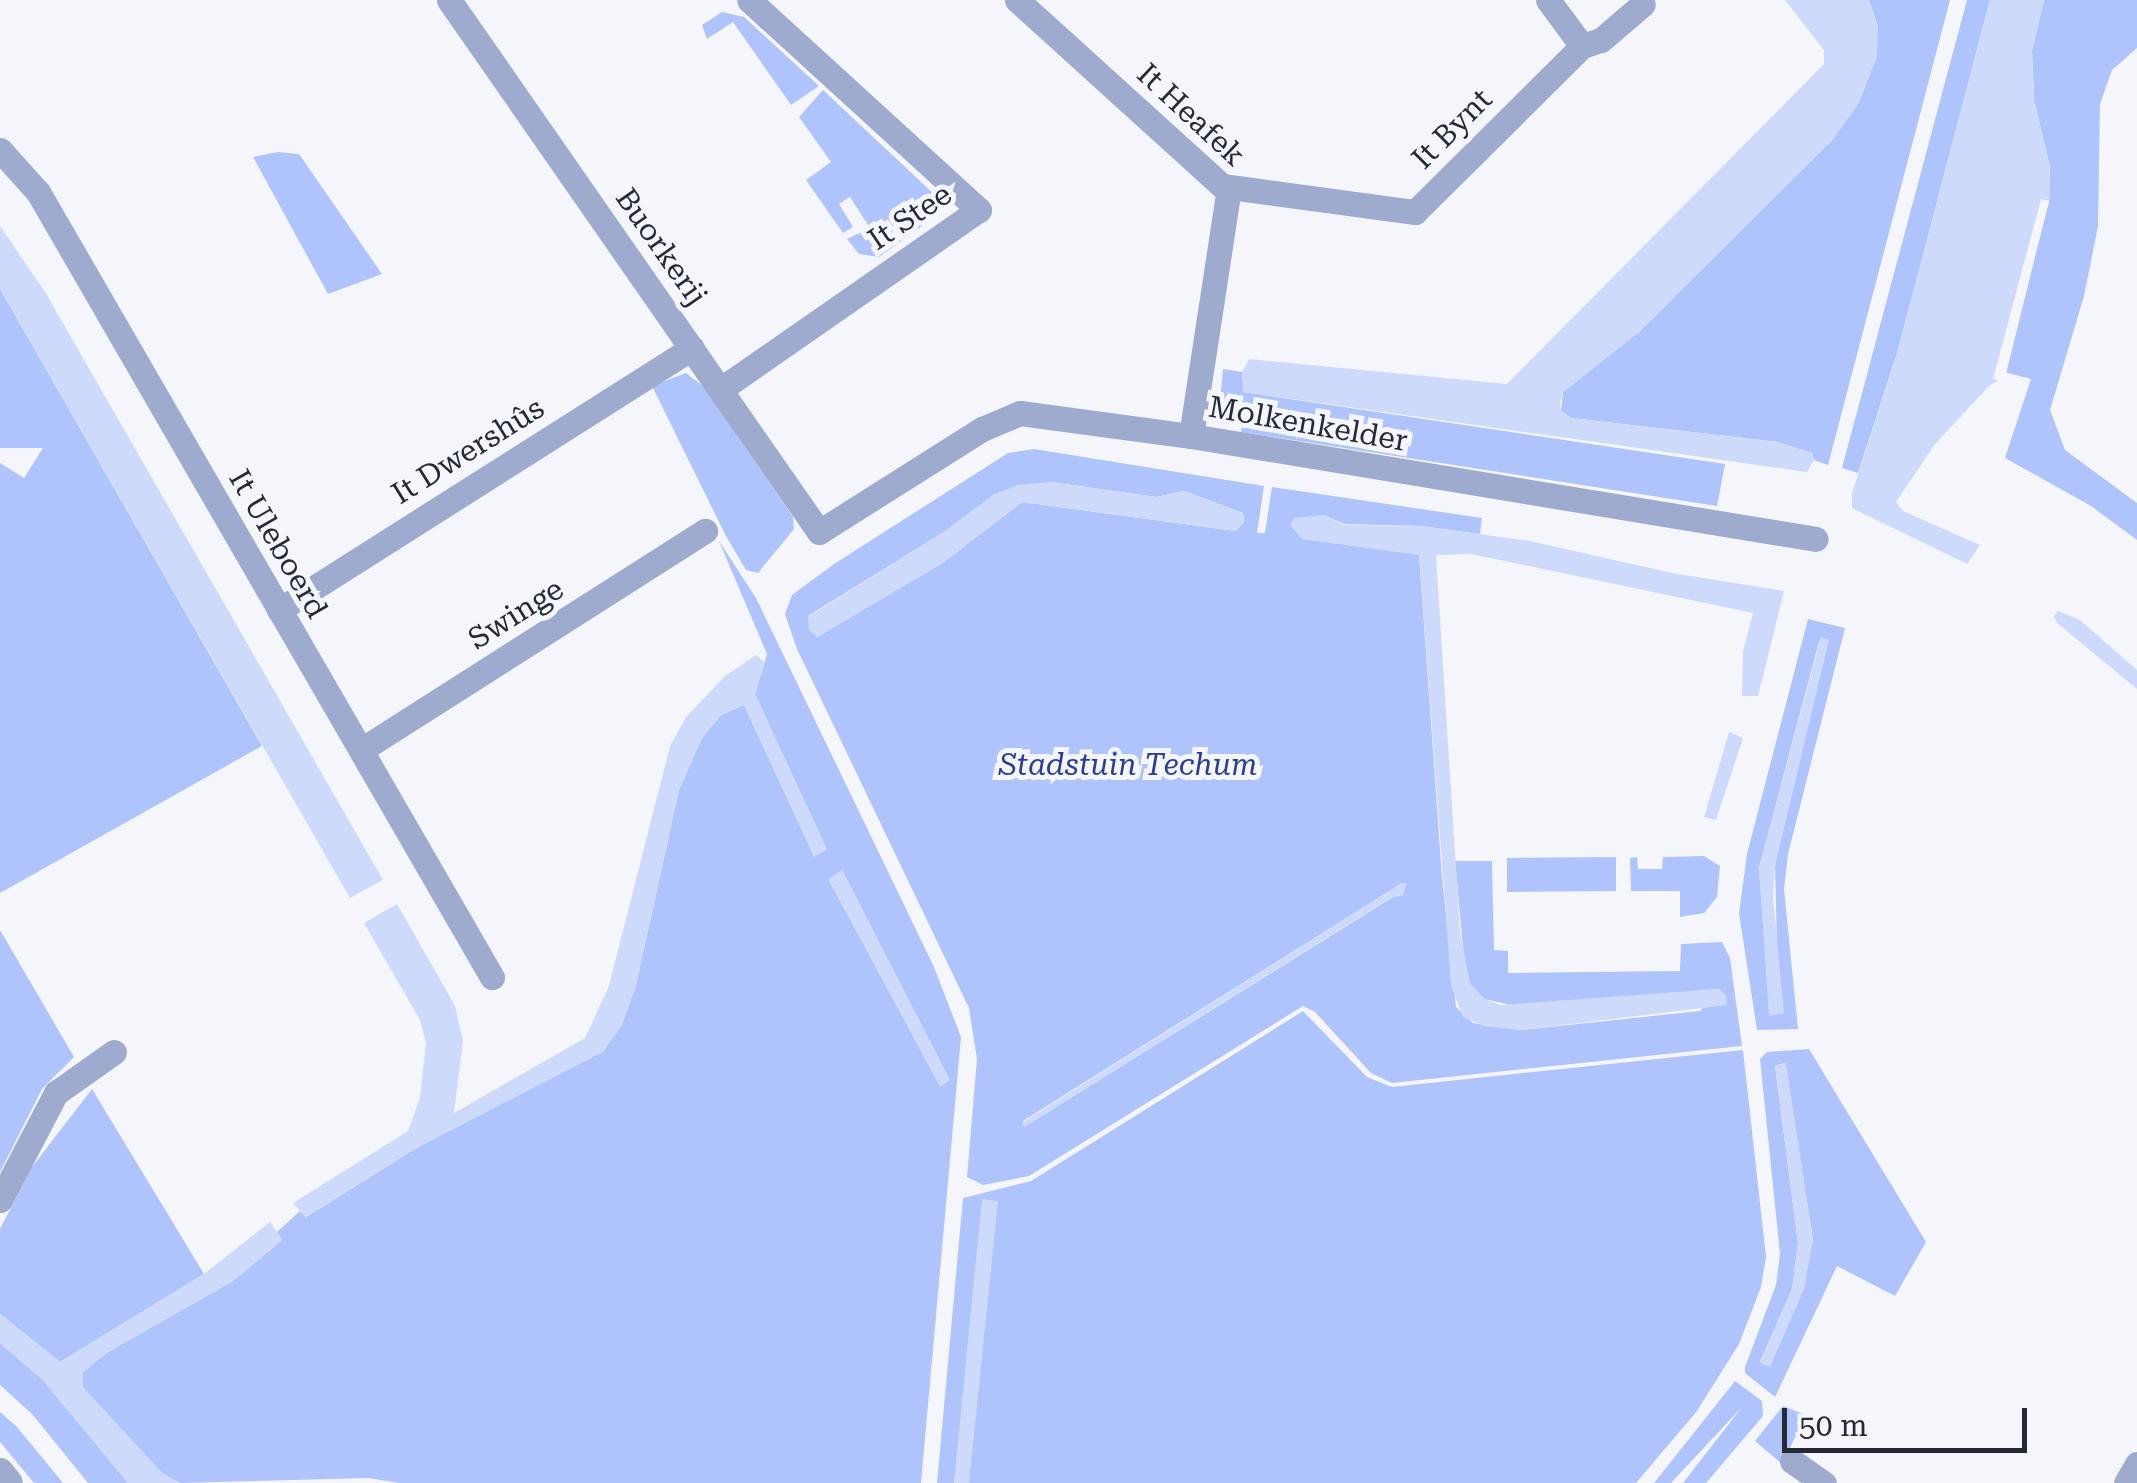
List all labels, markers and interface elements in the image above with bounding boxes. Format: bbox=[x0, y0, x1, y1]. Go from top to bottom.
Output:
street label: It Heafek bbox=[1130, 56, 1252, 174]
street label: It Bynt bbox=[1405, 82, 1499, 176]
street label: It Stee bbox=[862, 176, 958, 258]
street label: Buorkerij bbox=[608, 182, 714, 312]
street label: Molkenkelder bbox=[1206, 389, 1410, 459]
street label: It Dwershûs bbox=[385, 390, 551, 512]
street label: It Uleboerd bbox=[221, 463, 335, 625]
street label: Swinge bbox=[462, 571, 570, 657]
park label: Stadstuin Techum bbox=[999, 747, 1257, 783]
scale bar bbox=[1787, 1388, 2032, 1450]
text: 50 m bbox=[1799, 1408, 1868, 1443]

